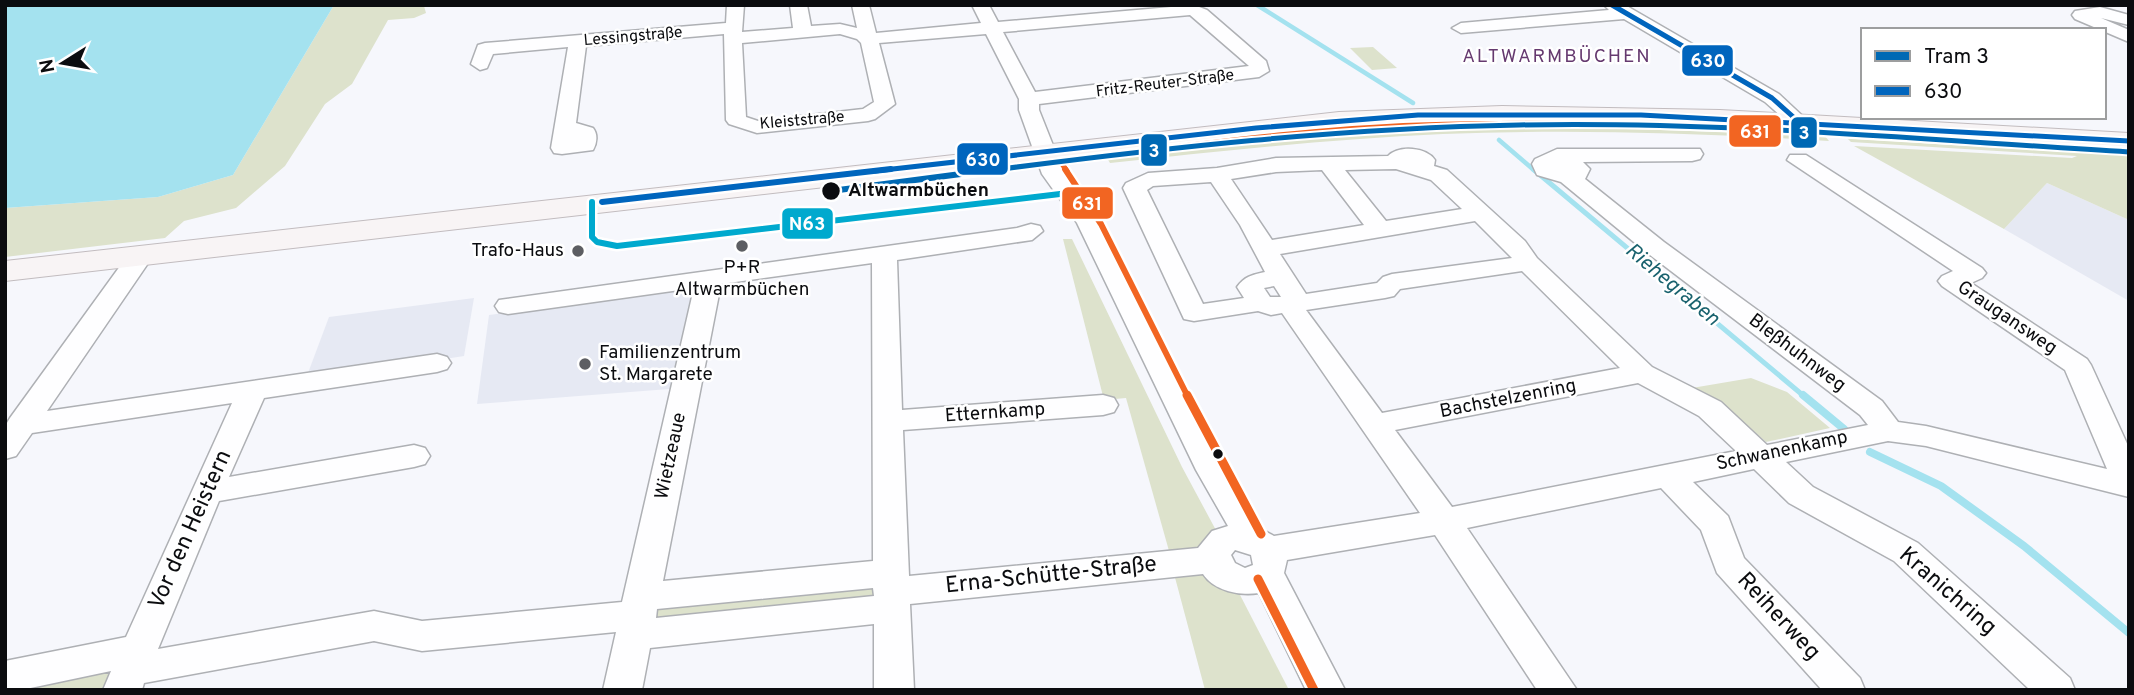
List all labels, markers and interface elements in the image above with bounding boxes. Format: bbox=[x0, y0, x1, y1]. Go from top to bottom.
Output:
street label: Lessingstraße bbox=[583, 23, 683, 51]
north arrow bbox=[28, 28, 98, 98]
legend bbox=[1861, 28, 2106, 119]
district label: ALTWARMBÜCHEN bbox=[1462, 44, 1652, 69]
line badge: 630 bbox=[1681, 44, 1734, 77]
text: Tram 3 bbox=[1924, 44, 1989, 71]
text: 630 bbox=[1690, 50, 1726, 74]
text: N bbox=[35, 57, 61, 75]
street label: Fritz-Reuter-Straße bbox=[1095, 66, 1235, 102]
text: 630 bbox=[1924, 79, 1962, 106]
street label: Kleiststraße bbox=[759, 107, 845, 135]
line badge: 631 bbox=[1728, 114, 1782, 148]
line badge: 3 bbox=[1790, 116, 1818, 149]
text: 631 bbox=[1740, 121, 1770, 145]
text: 3 bbox=[1798, 122, 1810, 146]
line badge: 3 bbox=[1140, 133, 1168, 167]
text: 3 bbox=[1148, 140, 1160, 164]
line badge: 630 bbox=[956, 142, 1009, 176]
text: 630 bbox=[965, 149, 1001, 173]
place label: Altwarmbüchen bbox=[848, 179, 989, 203]
marker: Altwarmbüchen bbox=[820, 180, 842, 202]
line badge: 631 bbox=[1061, 186, 1114, 220]
text: 631 bbox=[1072, 193, 1102, 217]
line badge: N63 bbox=[781, 207, 834, 240]
text: N63 bbox=[789, 213, 825, 237]
water label: Riehegraben bbox=[1619, 237, 1725, 333]
marker: P+R Altwarmbüchen bbox=[734, 238, 750, 254]
place label: Trafo-Haus bbox=[471, 239, 564, 263]
marker: Trafo-Haus bbox=[570, 243, 586, 259]
place label: P+R Altwarmbüchen bbox=[675, 256, 809, 302]
street label: Graugansweg bbox=[1952, 276, 2062, 360]
street label: Bleßhuhnweg bbox=[1744, 309, 1850, 397]
place label: Familienzentrum St. Margarete bbox=[599, 341, 741, 387]
marker: Familienzentrum St. Margarete bbox=[577, 356, 593, 372]
street label: Bachstelzenring bbox=[1438, 374, 1578, 424]
street label: Etternkamp bbox=[944, 398, 1046, 428]
street label: Wietzeaue bbox=[650, 410, 692, 502]
street label: Schwanenkamp bbox=[1714, 425, 1850, 477]
street label: Vor den Heistern bbox=[143, 446, 239, 614]
unlabelled marker bbox=[1211, 447, 1225, 461]
street label: Kranichring bbox=[1892, 542, 2002, 642]
street label: Erna-Schütte-Straße bbox=[944, 550, 1158, 602]
street label: Reiherweg bbox=[1730, 567, 1826, 667]

